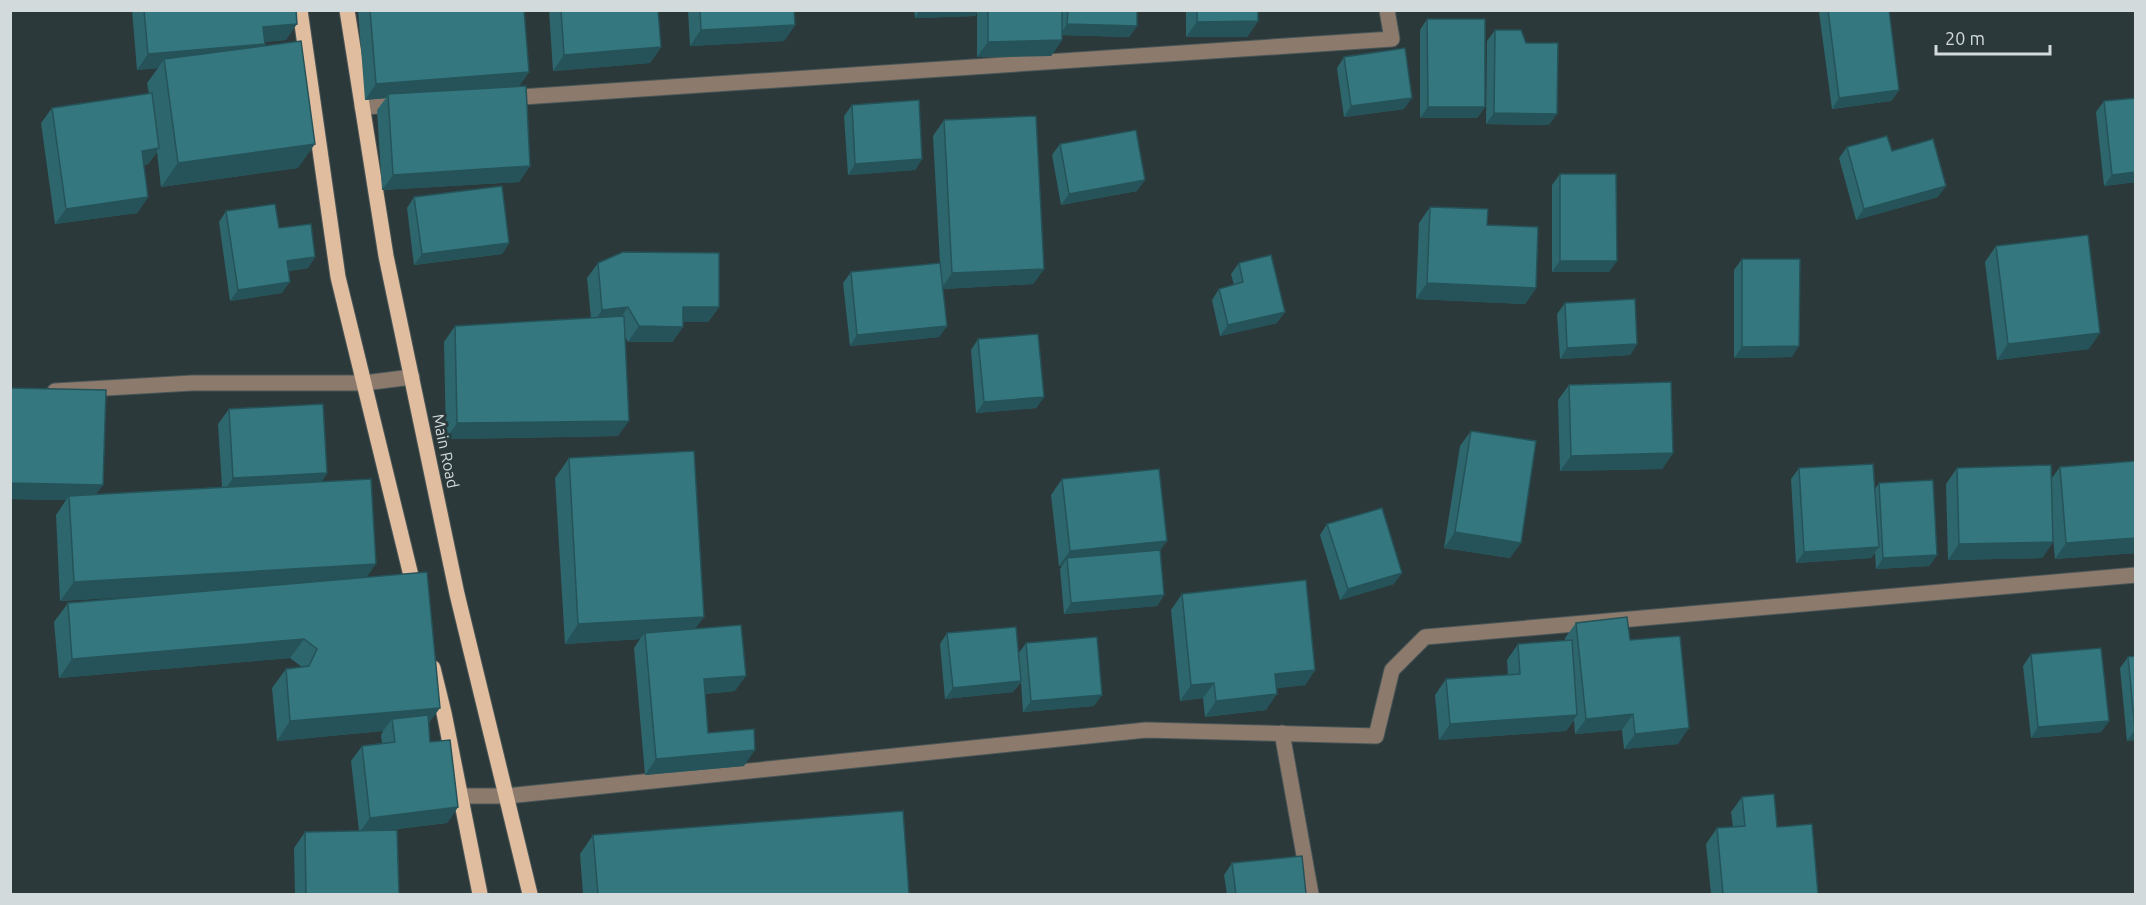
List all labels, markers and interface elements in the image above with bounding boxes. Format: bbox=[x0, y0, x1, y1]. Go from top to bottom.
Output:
scale bar bbox=[1936, 18, 2050, 56]
text: 20 m bbox=[1945, 28, 1985, 48]
street label: Main Road bbox=[429, 412, 463, 490]

